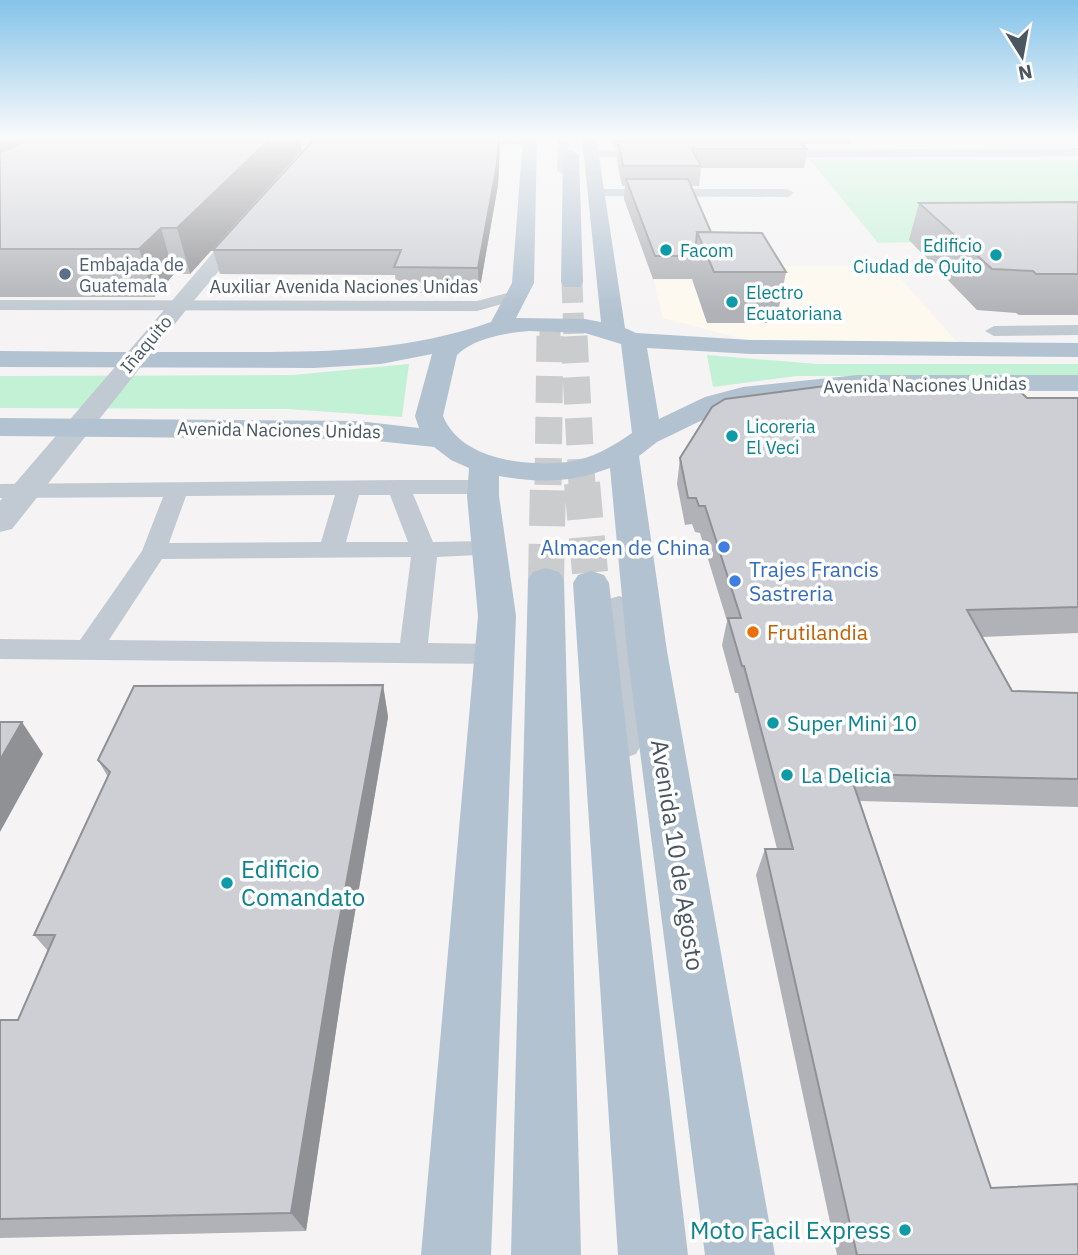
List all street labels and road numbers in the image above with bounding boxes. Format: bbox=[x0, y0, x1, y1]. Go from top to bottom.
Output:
street label: Auxiliar Avenida Naciones Unidas bbox=[210, 275, 478, 298]
street label: Iñaquito bbox=[115, 310, 177, 378]
street label: Avenida Naciones Unidas bbox=[823, 372, 1027, 398]
street label: Avenida Naciones Unidas bbox=[177, 417, 381, 443]
street label: Avenida 10 de Agosto bbox=[644, 737, 712, 973]

